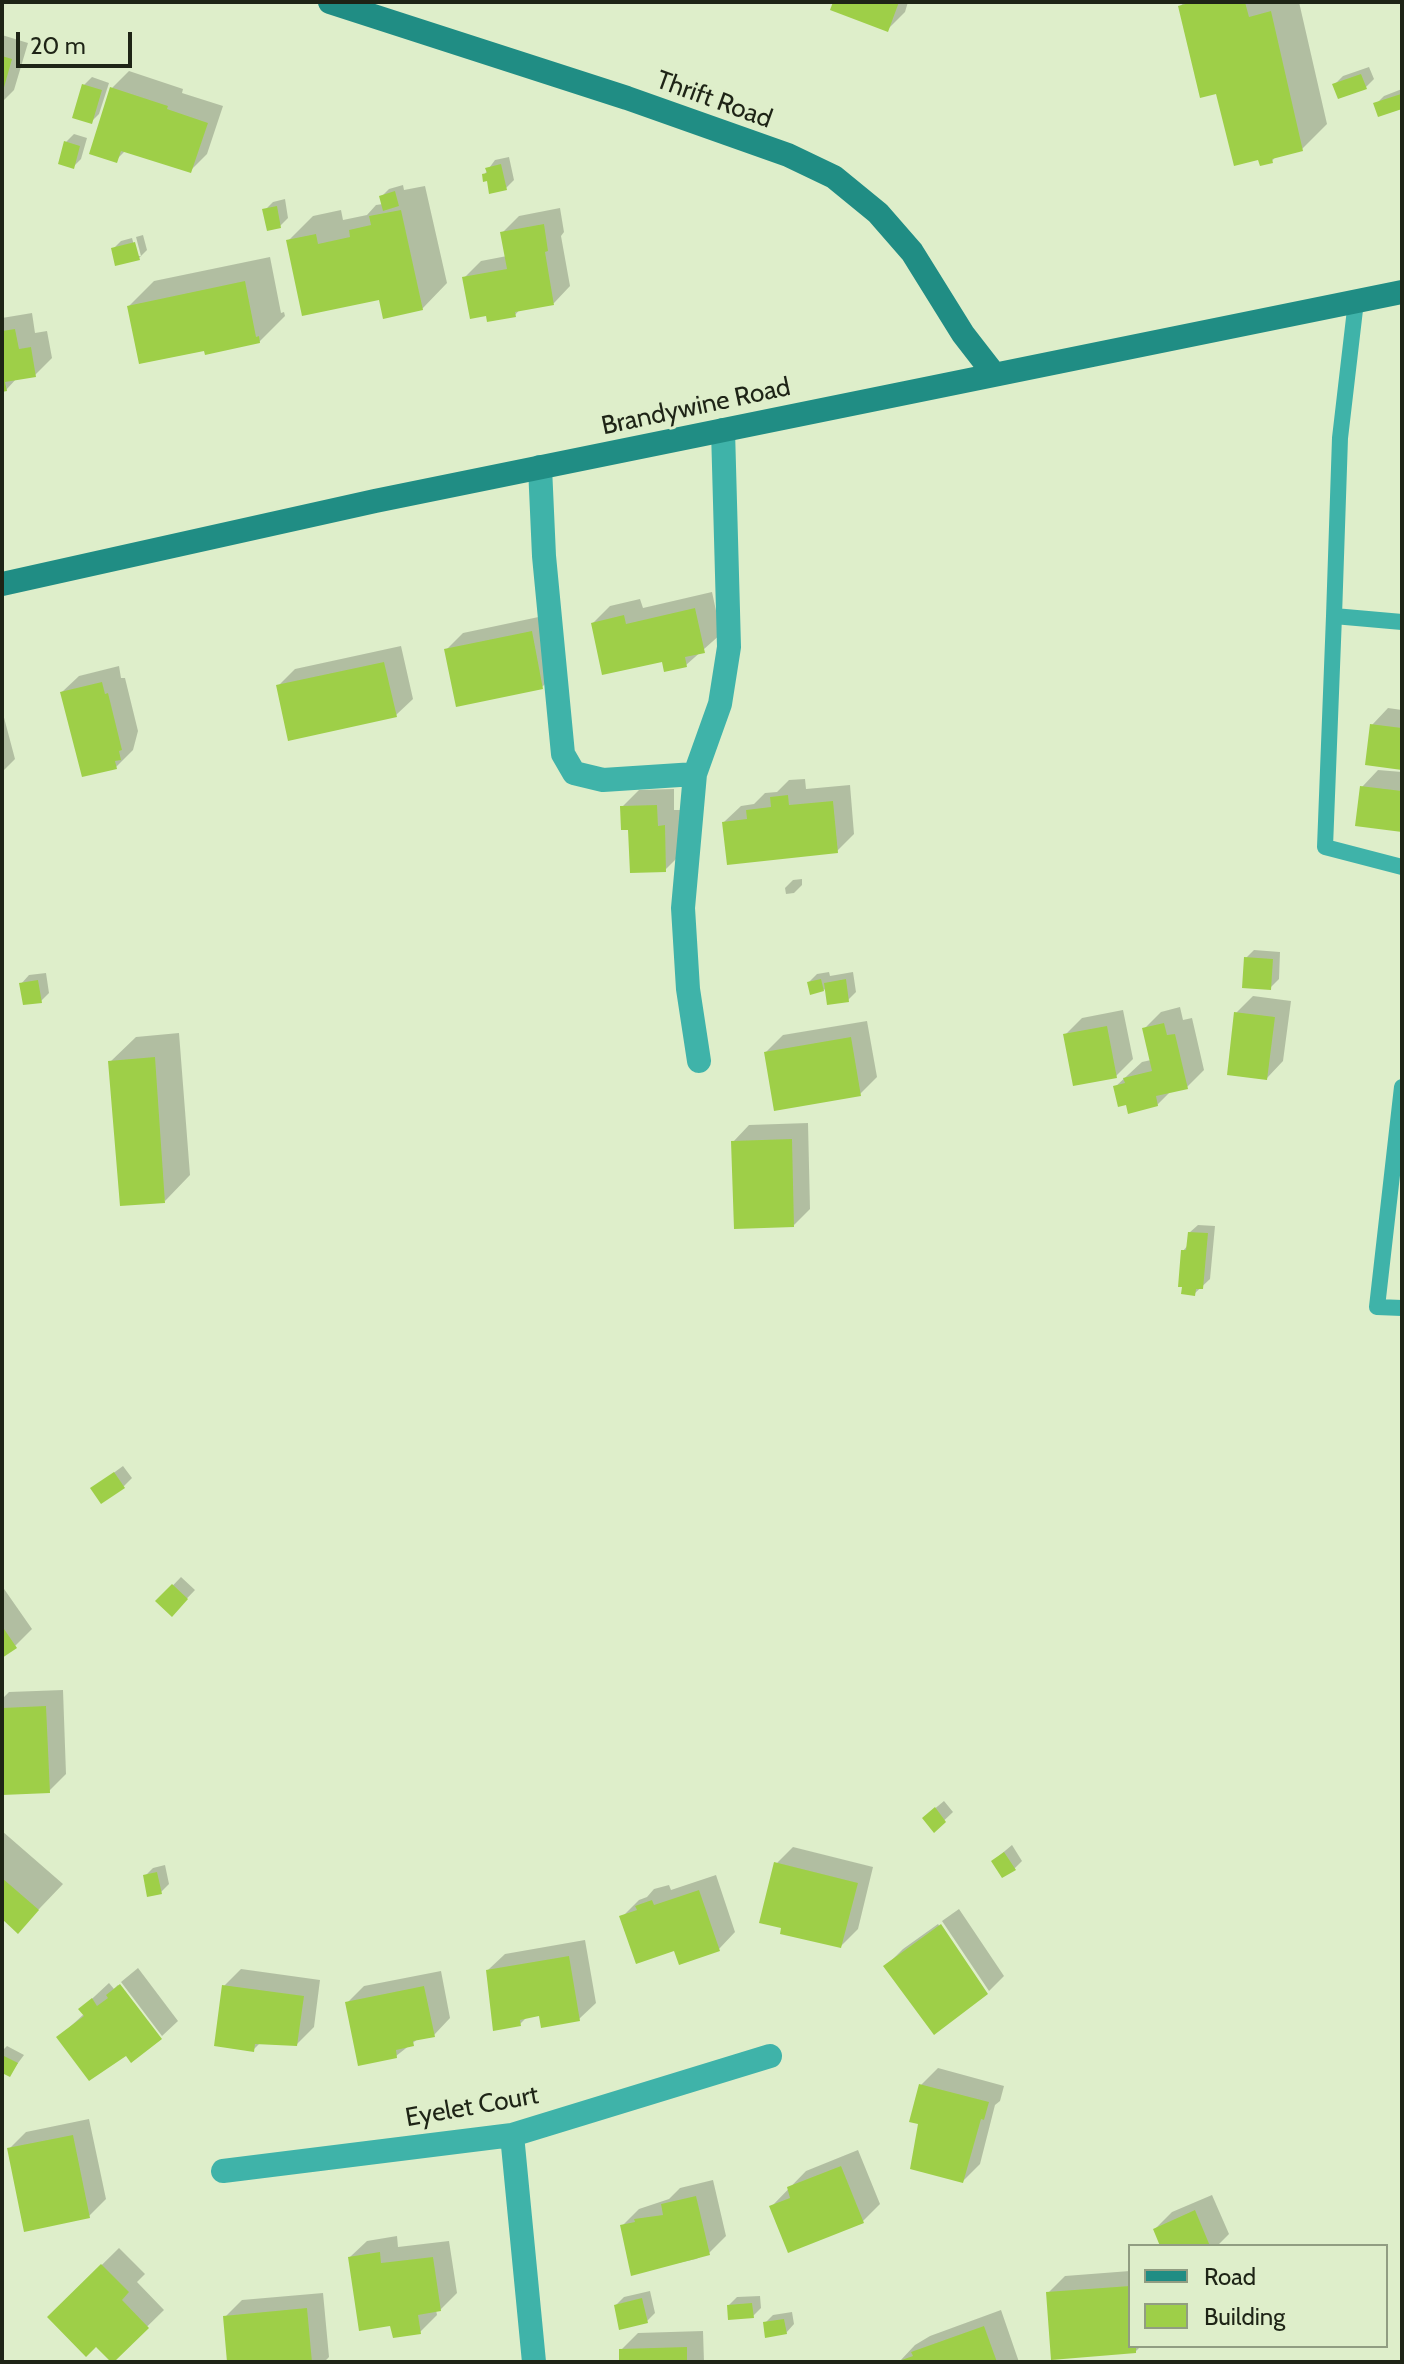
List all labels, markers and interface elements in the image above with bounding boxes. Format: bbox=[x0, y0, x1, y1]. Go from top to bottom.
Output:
scale bar bbox=[20, 16, 136, 66]
text: 20 m bbox=[30, 31, 86, 60]
street label: Thrift Road bbox=[652, 65, 776, 135]
street label: Brandywine Road bbox=[599, 372, 793, 442]
street label: Eyelet Court bbox=[403, 2080, 541, 2134]
legend bbox=[1128, 2244, 1388, 2348]
text: Road bbox=[1204, 2262, 1256, 2291]
text: Building bbox=[1204, 2302, 1285, 2331]

